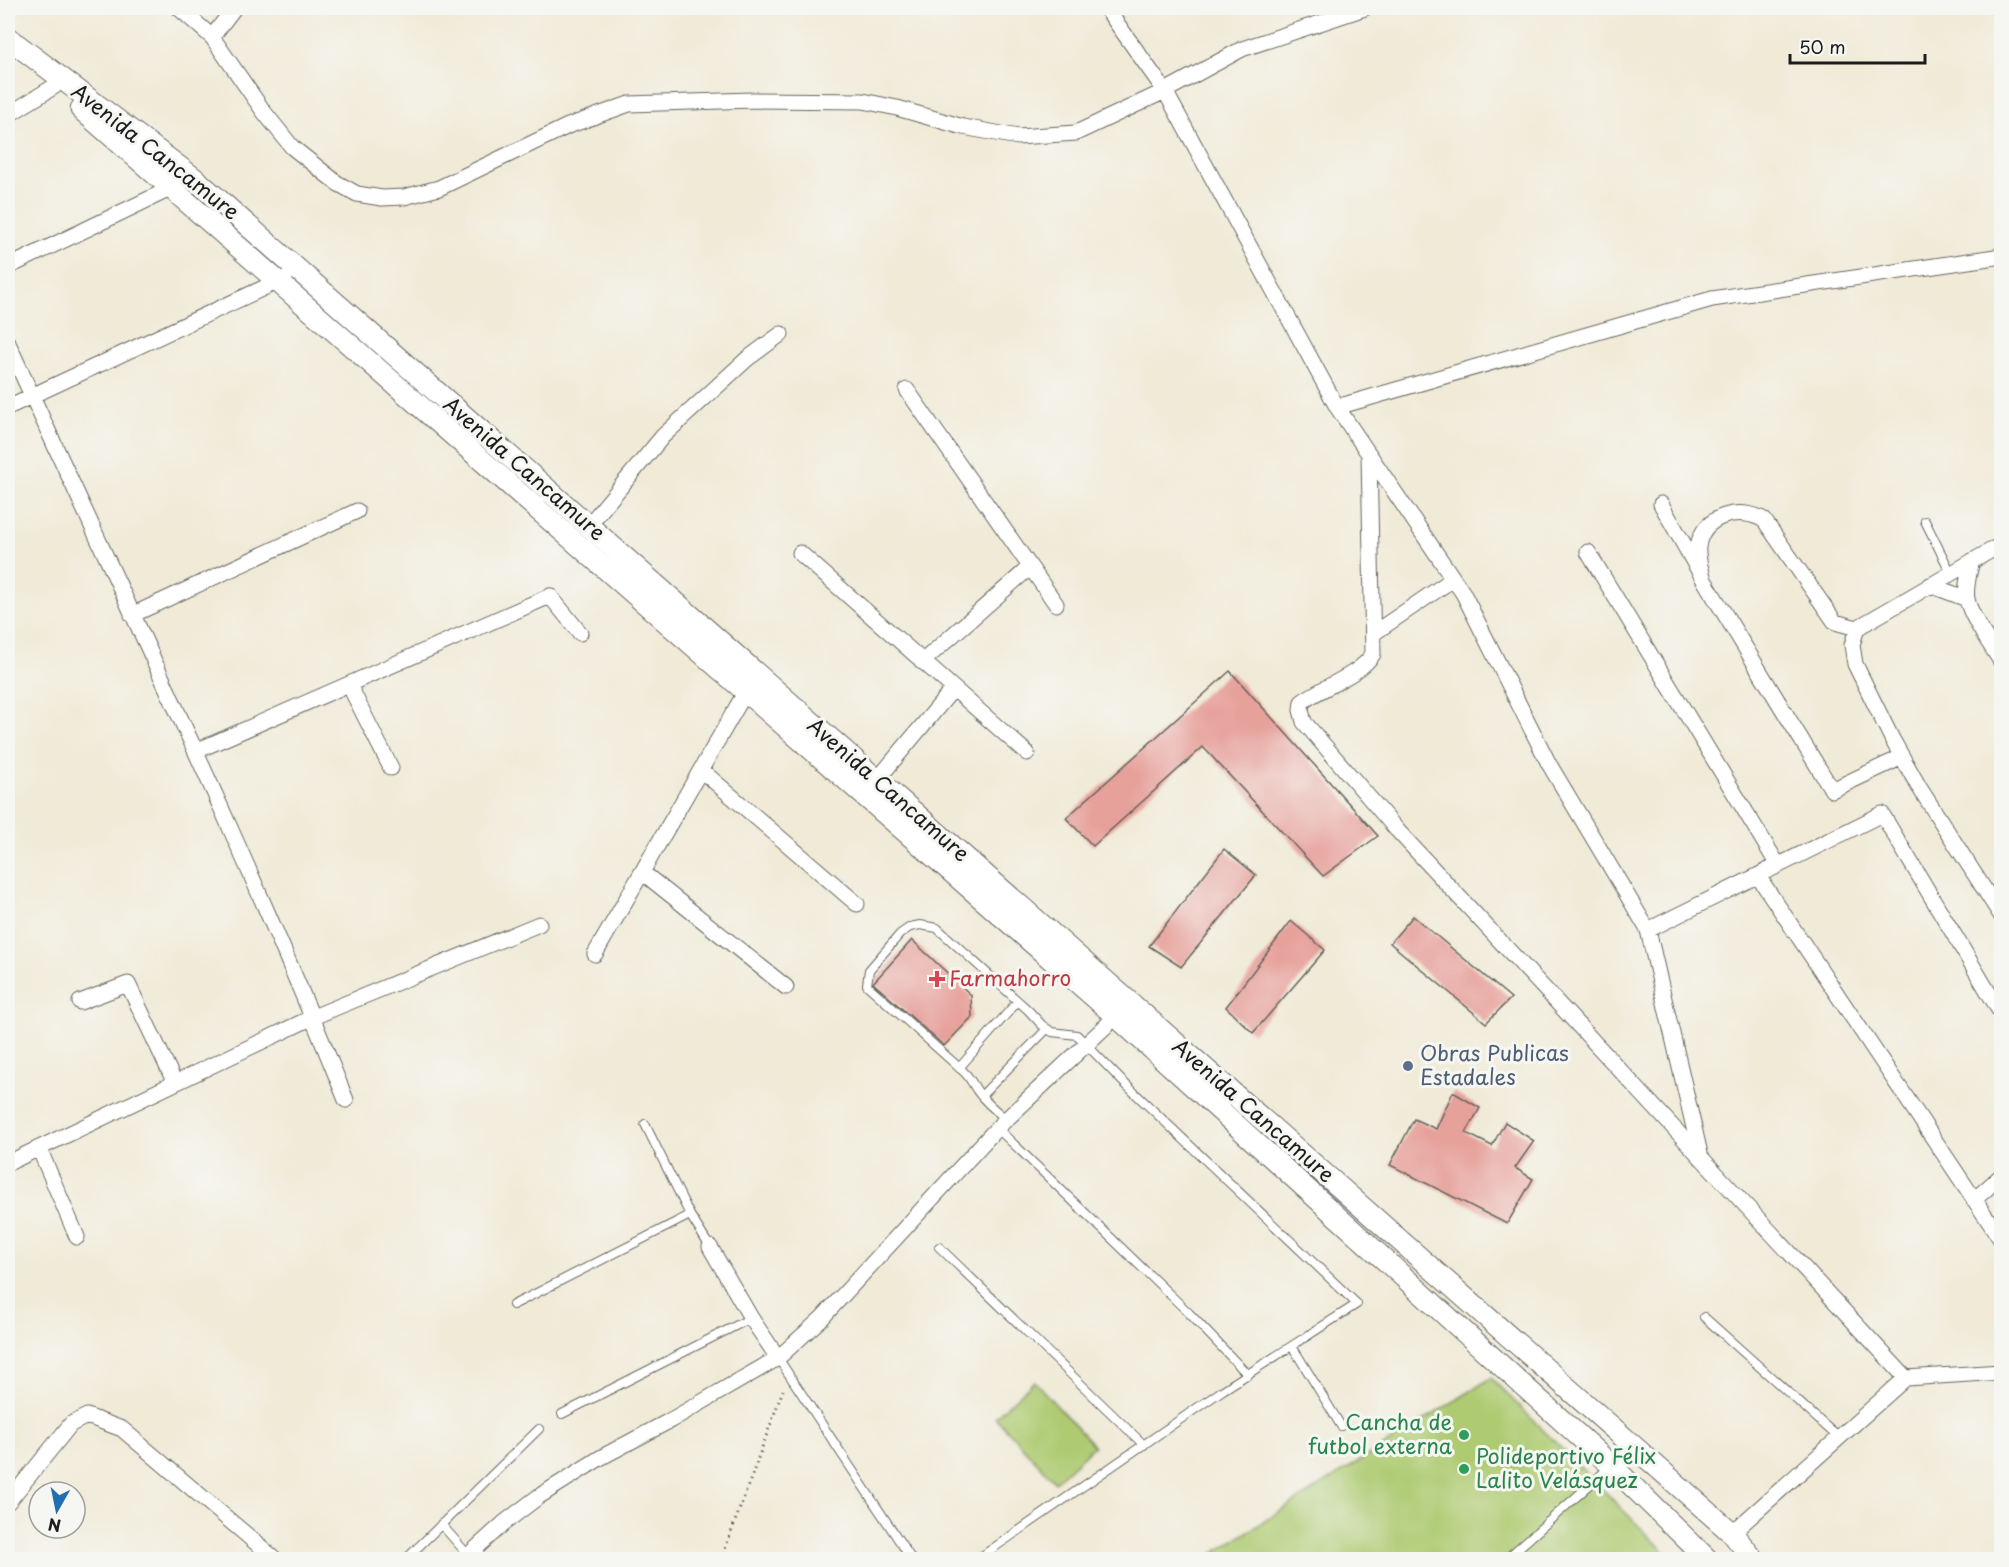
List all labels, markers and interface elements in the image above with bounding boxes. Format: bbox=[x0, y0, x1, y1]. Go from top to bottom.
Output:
scale bar bbox=[1790, 27, 1925, 65]
text: 50 m bbox=[1799, 33, 1846, 60]
street label: Avenida Cancamure bbox=[65, 74, 247, 226]
street label: Avenida Cancamure bbox=[437, 388, 613, 547]
street label: Avenida Cancamure bbox=[801, 709, 977, 868]
place label: Farmahorro bbox=[949, 961, 1071, 993]
marker: Farmahorro bbox=[930, 972, 944, 986]
street label: Avenida Cancamure bbox=[1166, 1030, 1342, 1189]
place label: Obras Publicas Estadales bbox=[1420, 1036, 1569, 1092]
marker: Obras Publicas Estadales bbox=[1401, 1059, 1415, 1073]
place label: Cancha de futbol externa bbox=[1308, 1405, 1453, 1461]
marker: Cancha de futbol externa bbox=[1457, 1428, 1471, 1442]
place label: Polideportivo Félix Lalito Velásquez bbox=[1476, 1439, 1656, 1495]
marker: Polideportivo Félix Lalito Velásquez bbox=[1457, 1462, 1471, 1476]
north arrow bbox=[27, 1480, 87, 1540]
text: N bbox=[46, 1513, 63, 1539]

